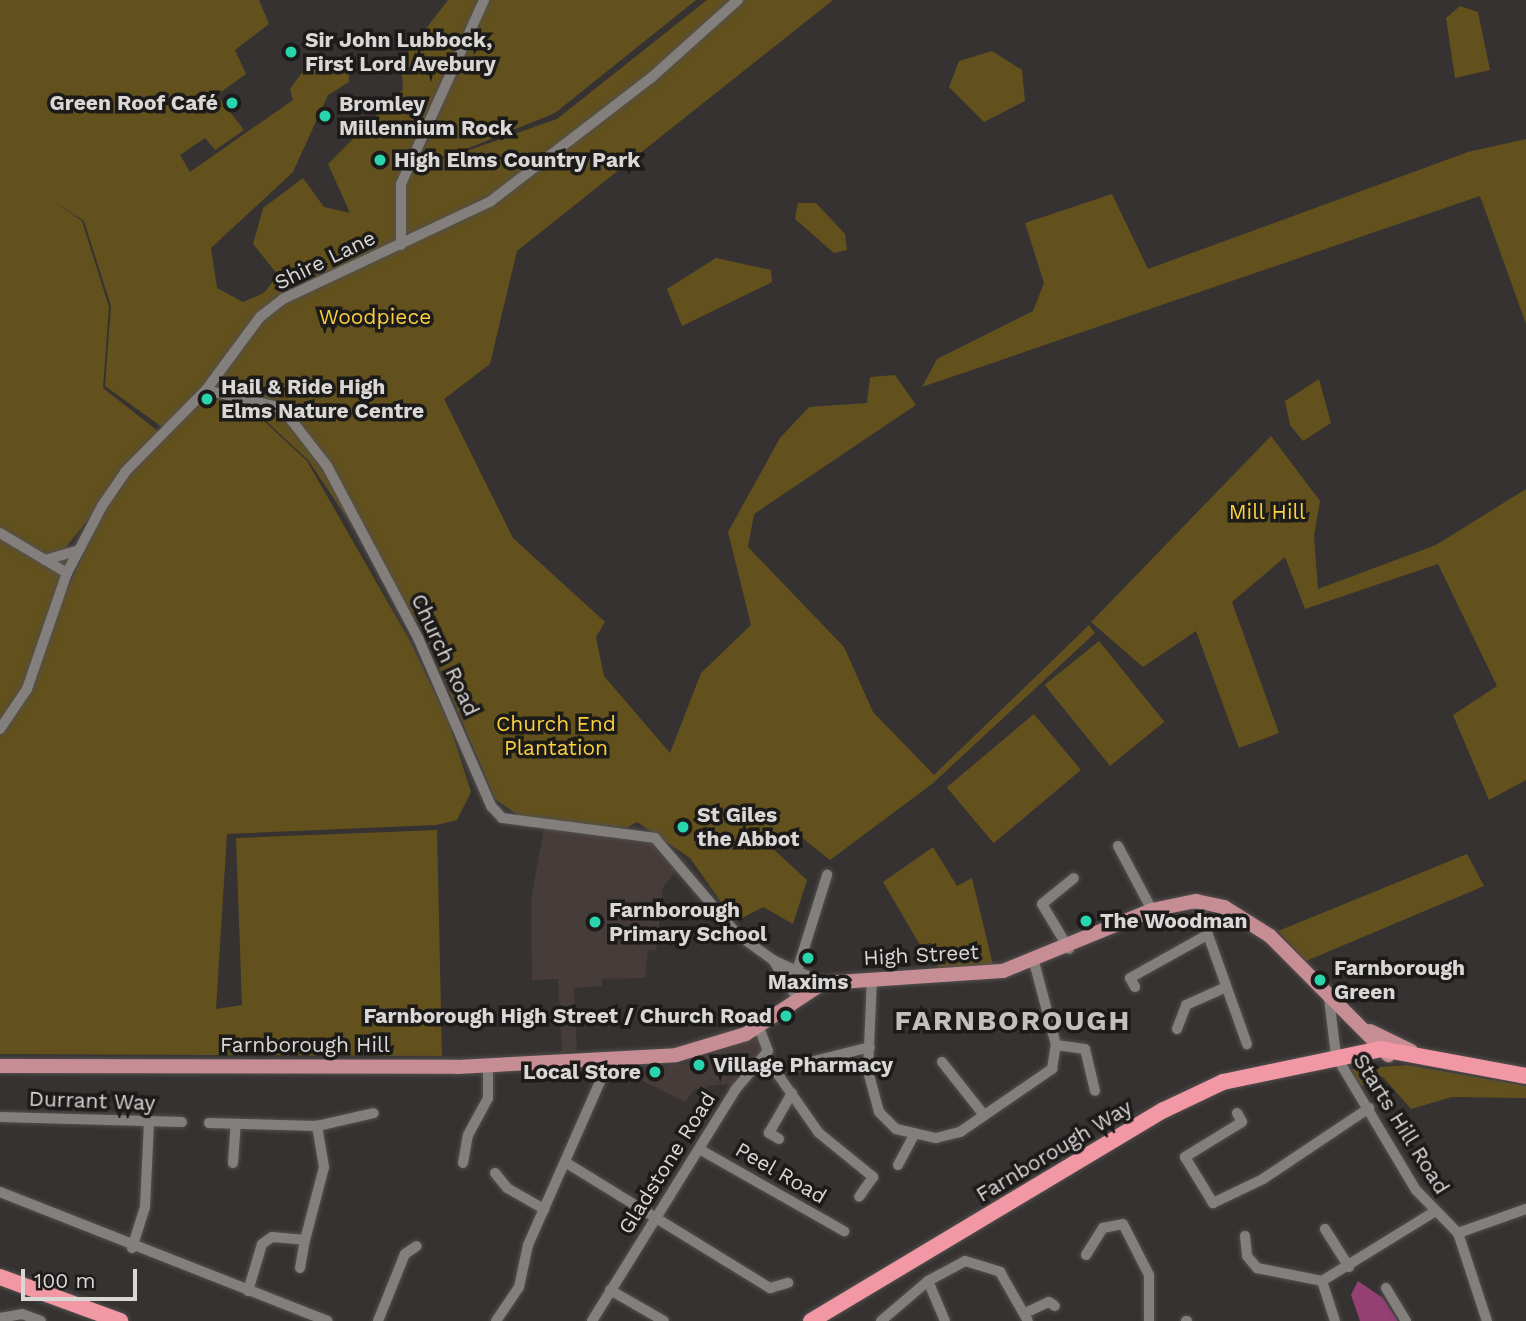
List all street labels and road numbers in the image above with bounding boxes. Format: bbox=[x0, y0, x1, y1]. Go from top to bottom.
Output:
street label: Shire Lane bbox=[270, 225, 380, 295]
street label: Church Road bbox=[406, 590, 484, 720]
street label: High Street bbox=[863, 939, 979, 971]
street label: Farnborough Hill bbox=[220, 1032, 390, 1058]
street label: Starts Hill Road bbox=[1348, 1049, 1454, 1199]
street label: Durrant Way bbox=[28, 1086, 156, 1116]
street label: Gladstone Road bbox=[613, 1087, 721, 1239]
street label: Farnborough Way bbox=[971, 1094, 1137, 1208]
street label: Peel Road bbox=[731, 1137, 831, 1209]

